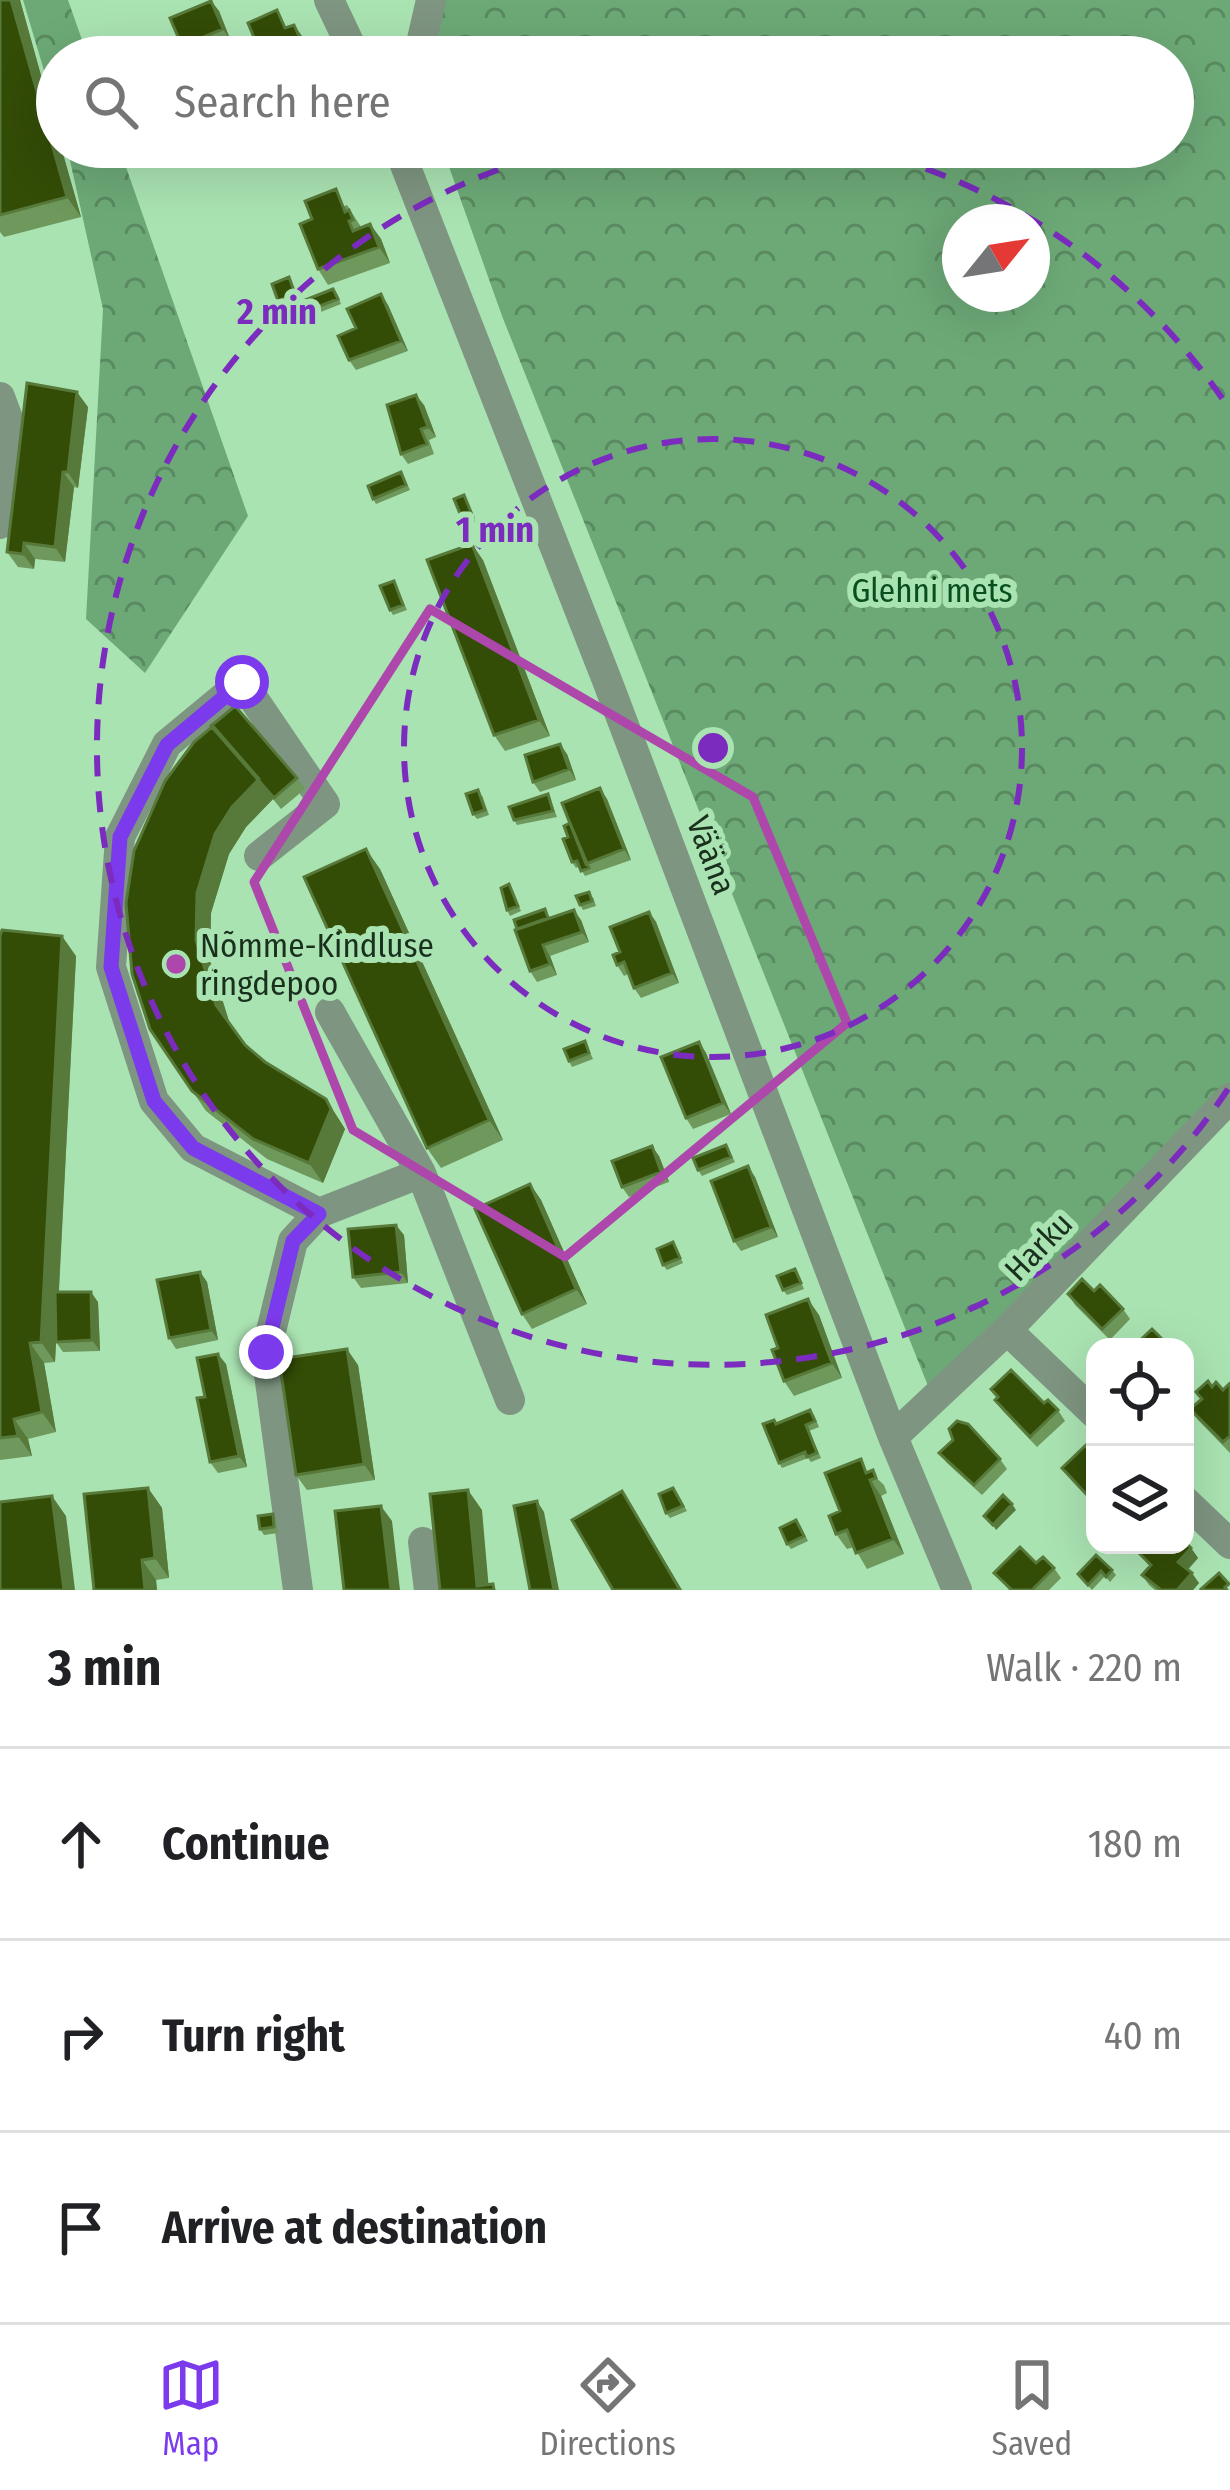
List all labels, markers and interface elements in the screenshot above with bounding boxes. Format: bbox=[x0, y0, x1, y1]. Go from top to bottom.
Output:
search box bbox=[36, 36, 1194, 168]
icon: search bbox=[78, 69, 144, 135]
text: Search here bbox=[174, 75, 391, 129]
north arrow bbox=[942, 204, 1050, 312]
text: 2 min bbox=[236, 290, 317, 334]
text: 1 min bbox=[456, 508, 534, 552]
park label: Glehni mets bbox=[851, 571, 1013, 611]
route start bbox=[215, 655, 269, 709]
centre of rings bbox=[692, 727, 734, 769]
street label: Vääna bbox=[678, 810, 744, 900]
place label: Nõmme-Kindluse ringdepoo bbox=[200, 926, 434, 1004]
marker: Nõmme-Kindluse ringdepoo bbox=[163, 951, 189, 977]
street label: Harku bbox=[997, 1204, 1081, 1289]
route end bbox=[239, 1325, 293, 1379]
map controls bbox=[1086, 1338, 1194, 1554]
button: locate bbox=[1086, 1338, 1194, 1446]
button: layers bbox=[1086, 1446, 1194, 1554]
text: 3 min bbox=[48, 1637, 162, 1699]
text: Walk · 220 m bbox=[986, 1645, 1182, 1691]
icon: ahead bbox=[48, 1811, 114, 1877]
text: Continue bbox=[162, 1817, 330, 1871]
text: 180 m bbox=[1088, 1821, 1182, 1867]
icon: right bbox=[48, 2003, 114, 2069]
text: Turn right bbox=[162, 2009, 345, 2063]
text: 40 m bbox=[1104, 2013, 1182, 2059]
icon: arrive bbox=[48, 2195, 114, 2261]
text: Arrive at destination bbox=[162, 2201, 547, 2255]
tab: Map bbox=[158, 2352, 224, 2464]
tab: Directions bbox=[539, 2352, 676, 2464]
tab: Saved bbox=[992, 2352, 1072, 2464]

